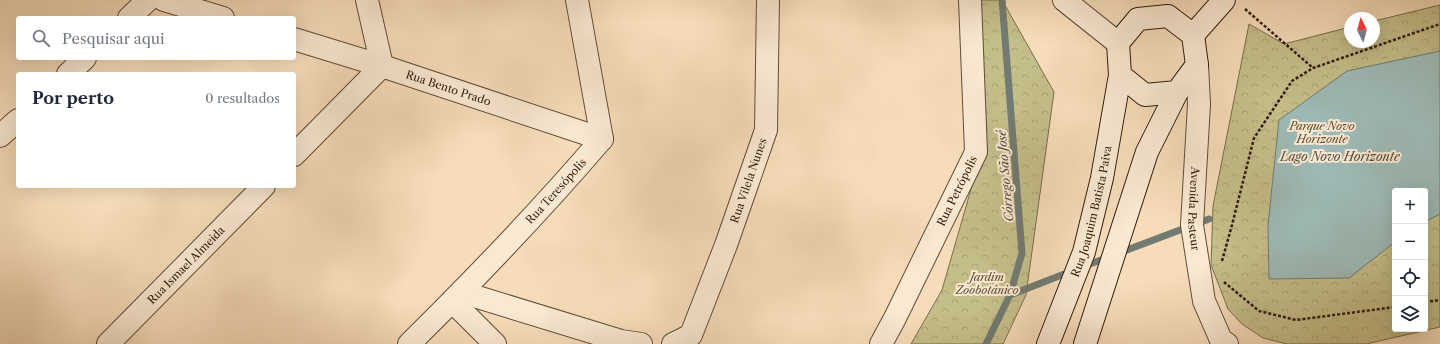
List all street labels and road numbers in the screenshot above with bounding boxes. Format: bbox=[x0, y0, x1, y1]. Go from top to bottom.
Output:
street label: Rua Bento Prado bbox=[404, 67, 493, 109]
street label: Rua Vilela Nunes bbox=[727, 136, 770, 225]
street label: Rua Joaquim Batista Paiva bbox=[1068, 144, 1115, 279]
street label: Rua Petrópolis bbox=[934, 153, 980, 228]
street label: Rua Teresópolis bbox=[523, 155, 589, 227]
street label: Avenida Pasteur bbox=[1185, 165, 1203, 252]
street label: Rua Ismael Almeida bbox=[144, 223, 228, 307]

